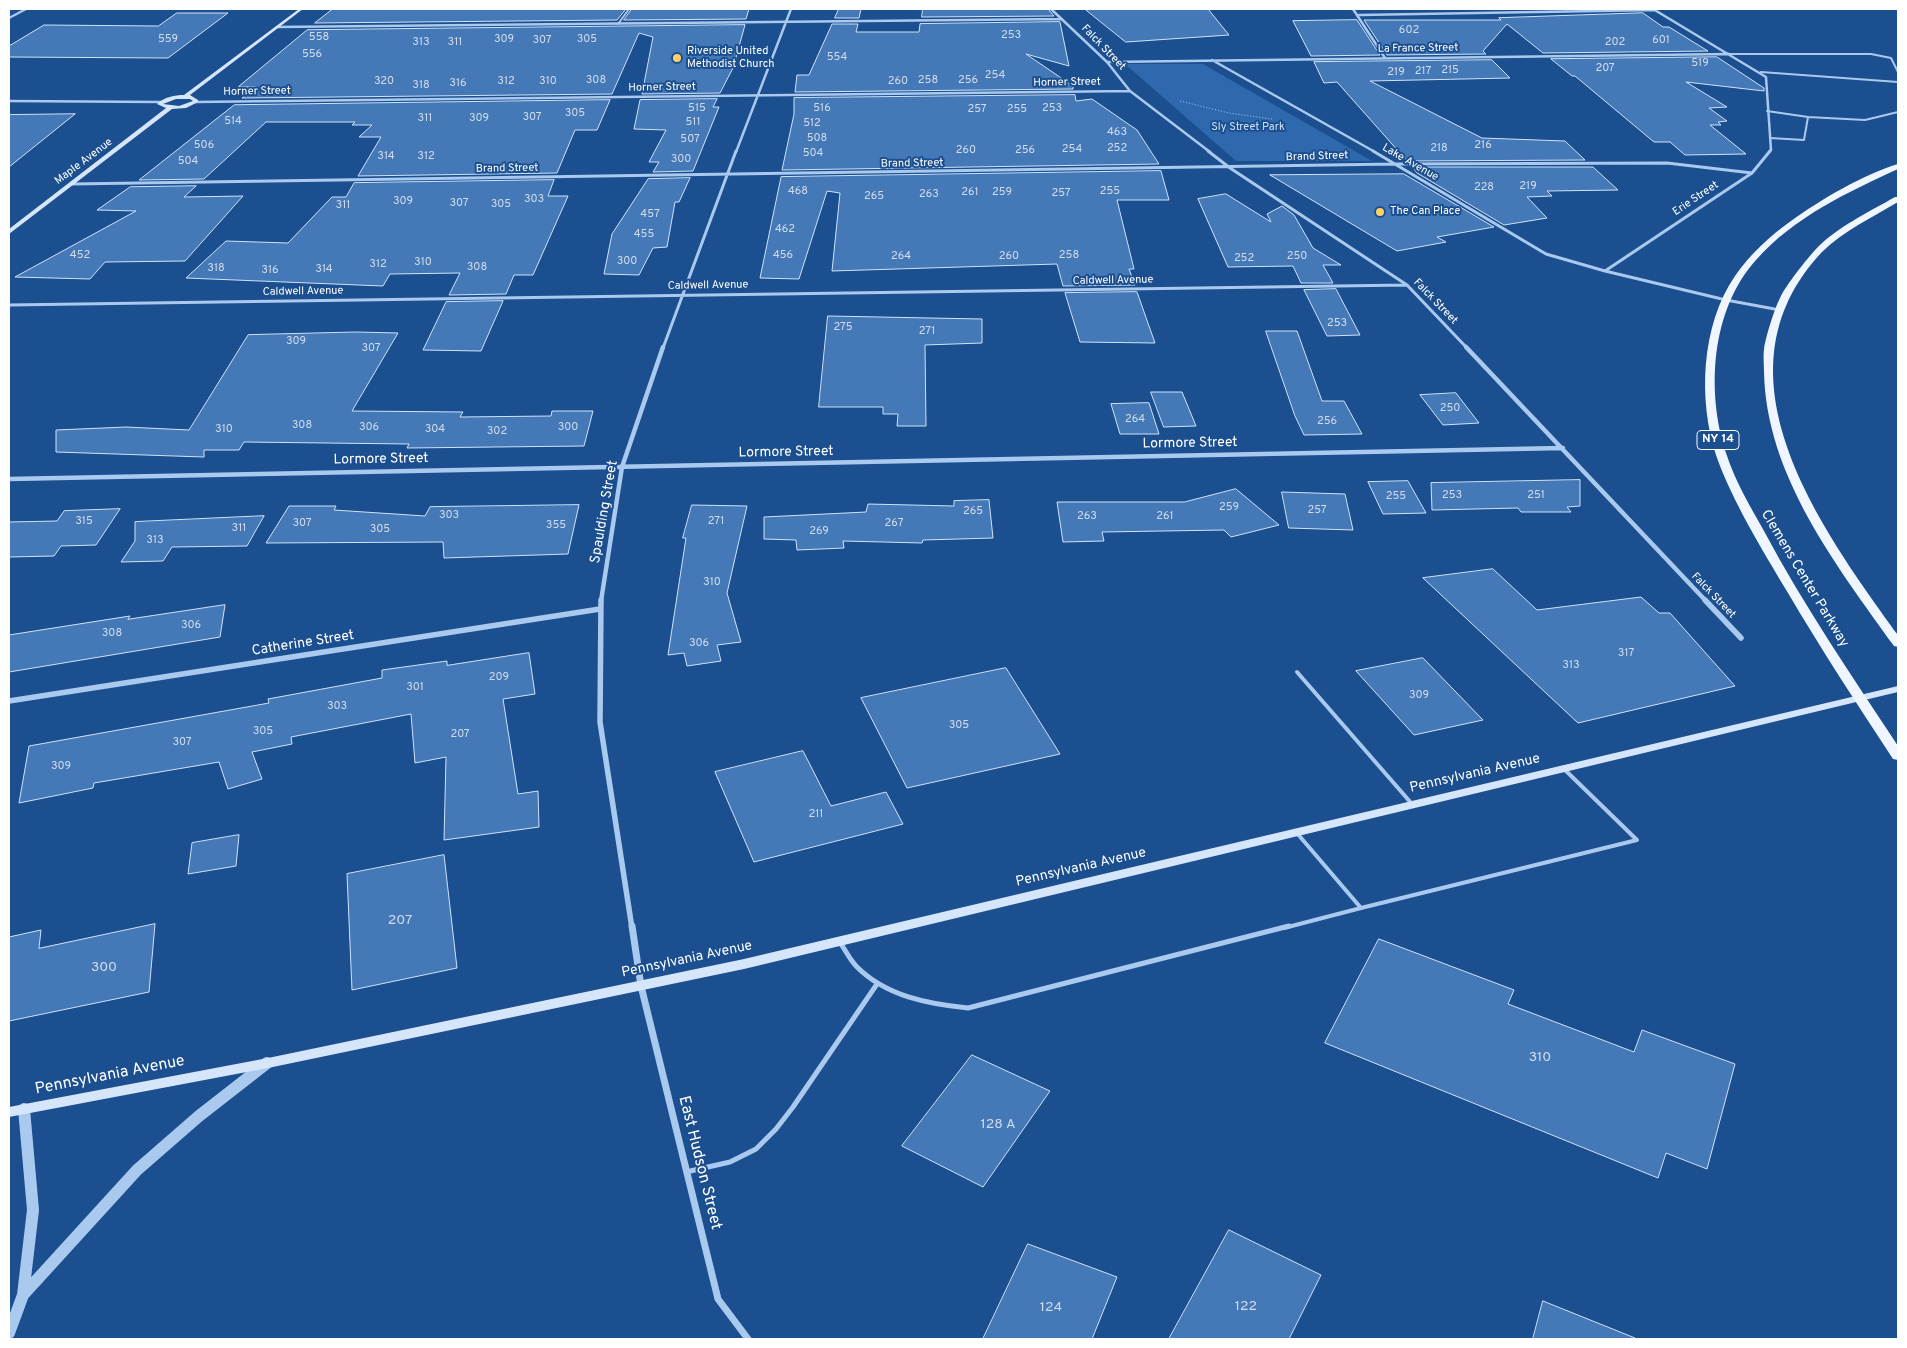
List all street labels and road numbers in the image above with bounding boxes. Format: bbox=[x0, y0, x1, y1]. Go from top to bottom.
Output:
street label: Falck Street bbox=[1078, 22, 1128, 74]
street label: La France Street bbox=[1378, 42, 1458, 56]
street label: Horner Street bbox=[1033, 76, 1101, 90]
street label: Horner Street bbox=[628, 81, 696, 95]
street label: Horner Street bbox=[223, 85, 291, 99]
street label: Maple Avenue bbox=[53, 136, 115, 188]
street label: Lake Avenue bbox=[1380, 142, 1440, 184]
street label: Brand Street bbox=[1285, 149, 1349, 165]
street label: Brand Street bbox=[881, 157, 943, 171]
street label: Brand Street bbox=[476, 162, 538, 176]
street label: Erie Street bbox=[1671, 179, 1721, 219]
street label: Caldwell Avenue bbox=[1073, 274, 1153, 288]
street label: Falck Street bbox=[1410, 276, 1460, 328]
street label: Caldwell Avenue bbox=[668, 279, 748, 293]
street label: Caldwell Avenue bbox=[263, 285, 343, 299]
road number: NY 14 bbox=[1697, 430, 1739, 450]
street label: Lormore Street bbox=[1142, 435, 1238, 453]
street label: Lormore Street bbox=[738, 444, 834, 462]
street label: Lormore Street bbox=[333, 451, 429, 469]
street label: Spaulding Street bbox=[588, 459, 622, 565]
street label: Clemens Center Parkway bbox=[1756, 507, 1852, 651]
street label: Falck Street bbox=[1688, 570, 1738, 622]
street label: Catherine Street bbox=[251, 628, 355, 660]
street label: Pennsylvania Avenue bbox=[1408, 751, 1542, 797]
street label: Pennsylvania Avenue bbox=[1014, 845, 1148, 891]
street label: Pennsylvania Avenue bbox=[620, 938, 754, 982]
street label: Pennsylvania Avenue bbox=[33, 1052, 187, 1100]
street label: East Hudson Street bbox=[673, 1094, 725, 1232]

